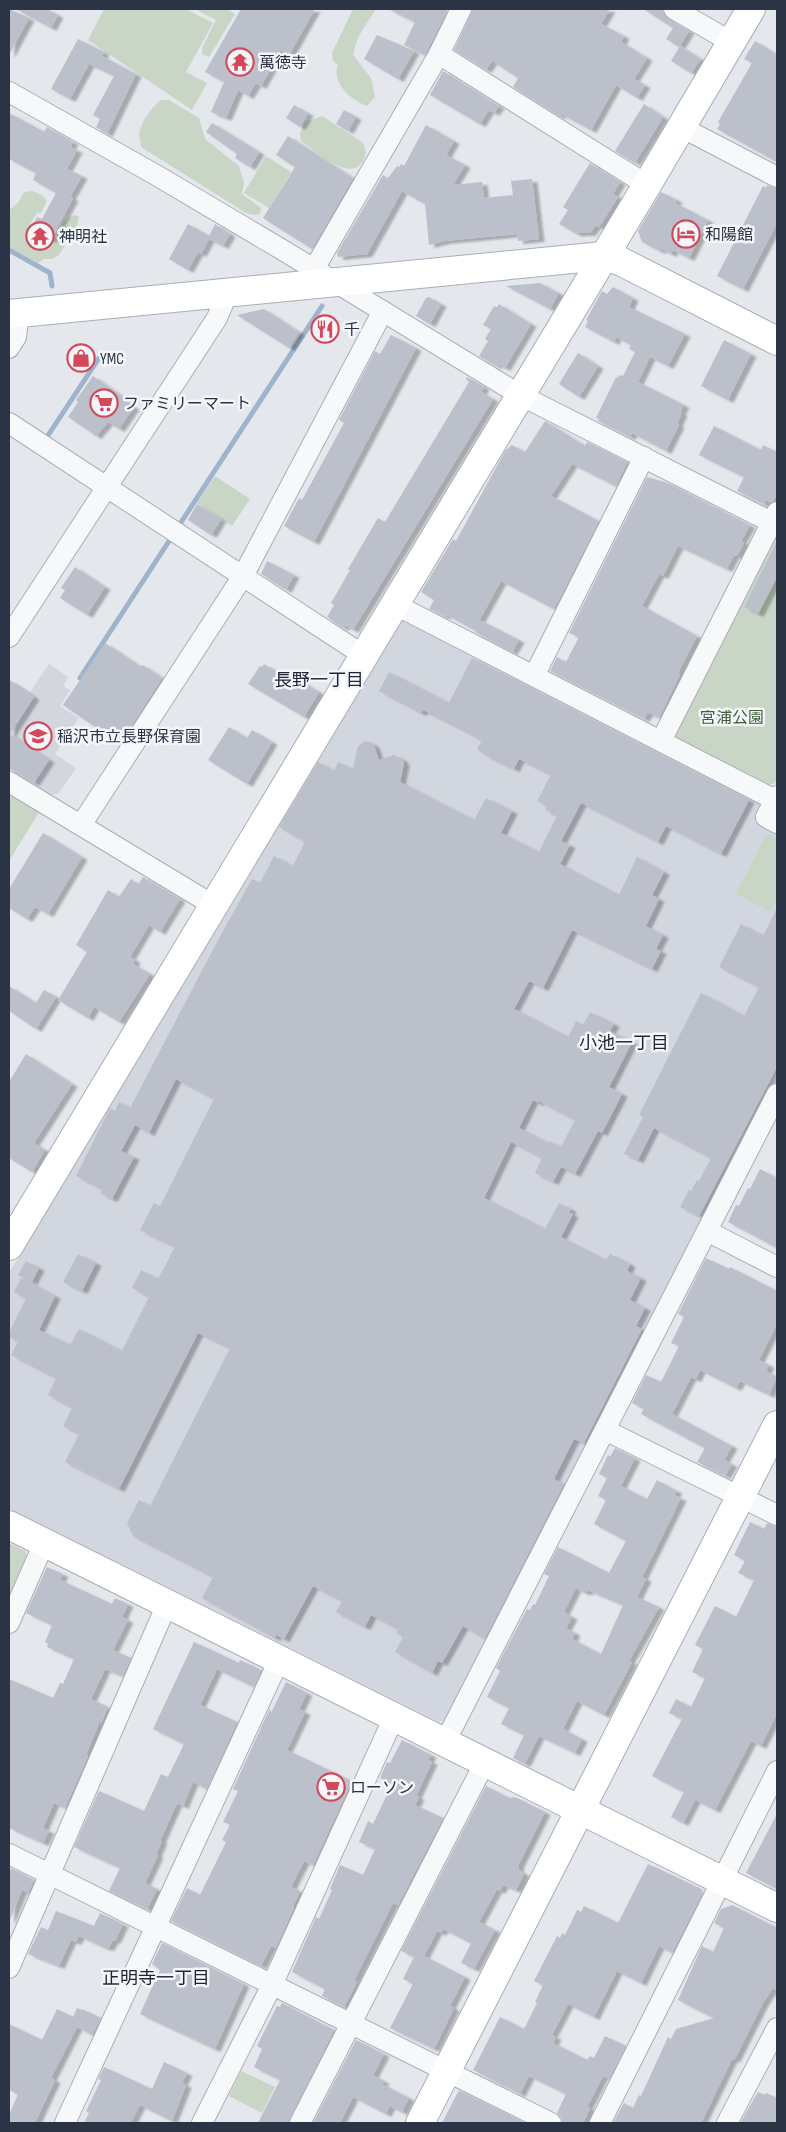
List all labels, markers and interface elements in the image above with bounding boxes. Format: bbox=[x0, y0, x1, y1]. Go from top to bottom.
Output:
temple icon: 萬徳寺 bbox=[225, 47, 255, 77]
place label: 萬徳寺 bbox=[259, 54, 307, 73]
hotel icon: 和陽館 bbox=[671, 219, 701, 249]
temple icon: 神明社 bbox=[25, 221, 55, 251]
place label: 和陽館 bbox=[705, 226, 753, 245]
place label: 神明社 bbox=[59, 228, 107, 247]
restaurant icon: 千 bbox=[310, 314, 340, 344]
place label: 千 bbox=[344, 321, 360, 340]
shop icon: YMC bbox=[66, 343, 96, 373]
place label: YMC bbox=[100, 350, 124, 369]
supermarket icon: ファミリーマート bbox=[89, 388, 119, 418]
place label: ファミリーマート bbox=[123, 395, 251, 414]
district label: 長野一丁目 bbox=[274, 670, 364, 691]
park label: 宮浦公園 bbox=[700, 709, 764, 728]
school or university icon: 稲沢市立長野保育園 bbox=[23, 721, 53, 751]
place label: 稲沢市立長野保育園 bbox=[57, 728, 201, 747]
district label: 小池一丁目 bbox=[579, 1033, 669, 1054]
supermarket icon: ローソン bbox=[316, 1772, 346, 1802]
place label: ローソン bbox=[350, 1779, 414, 1798]
district label: 正明寺一丁目 bbox=[102, 1968, 210, 1989]

